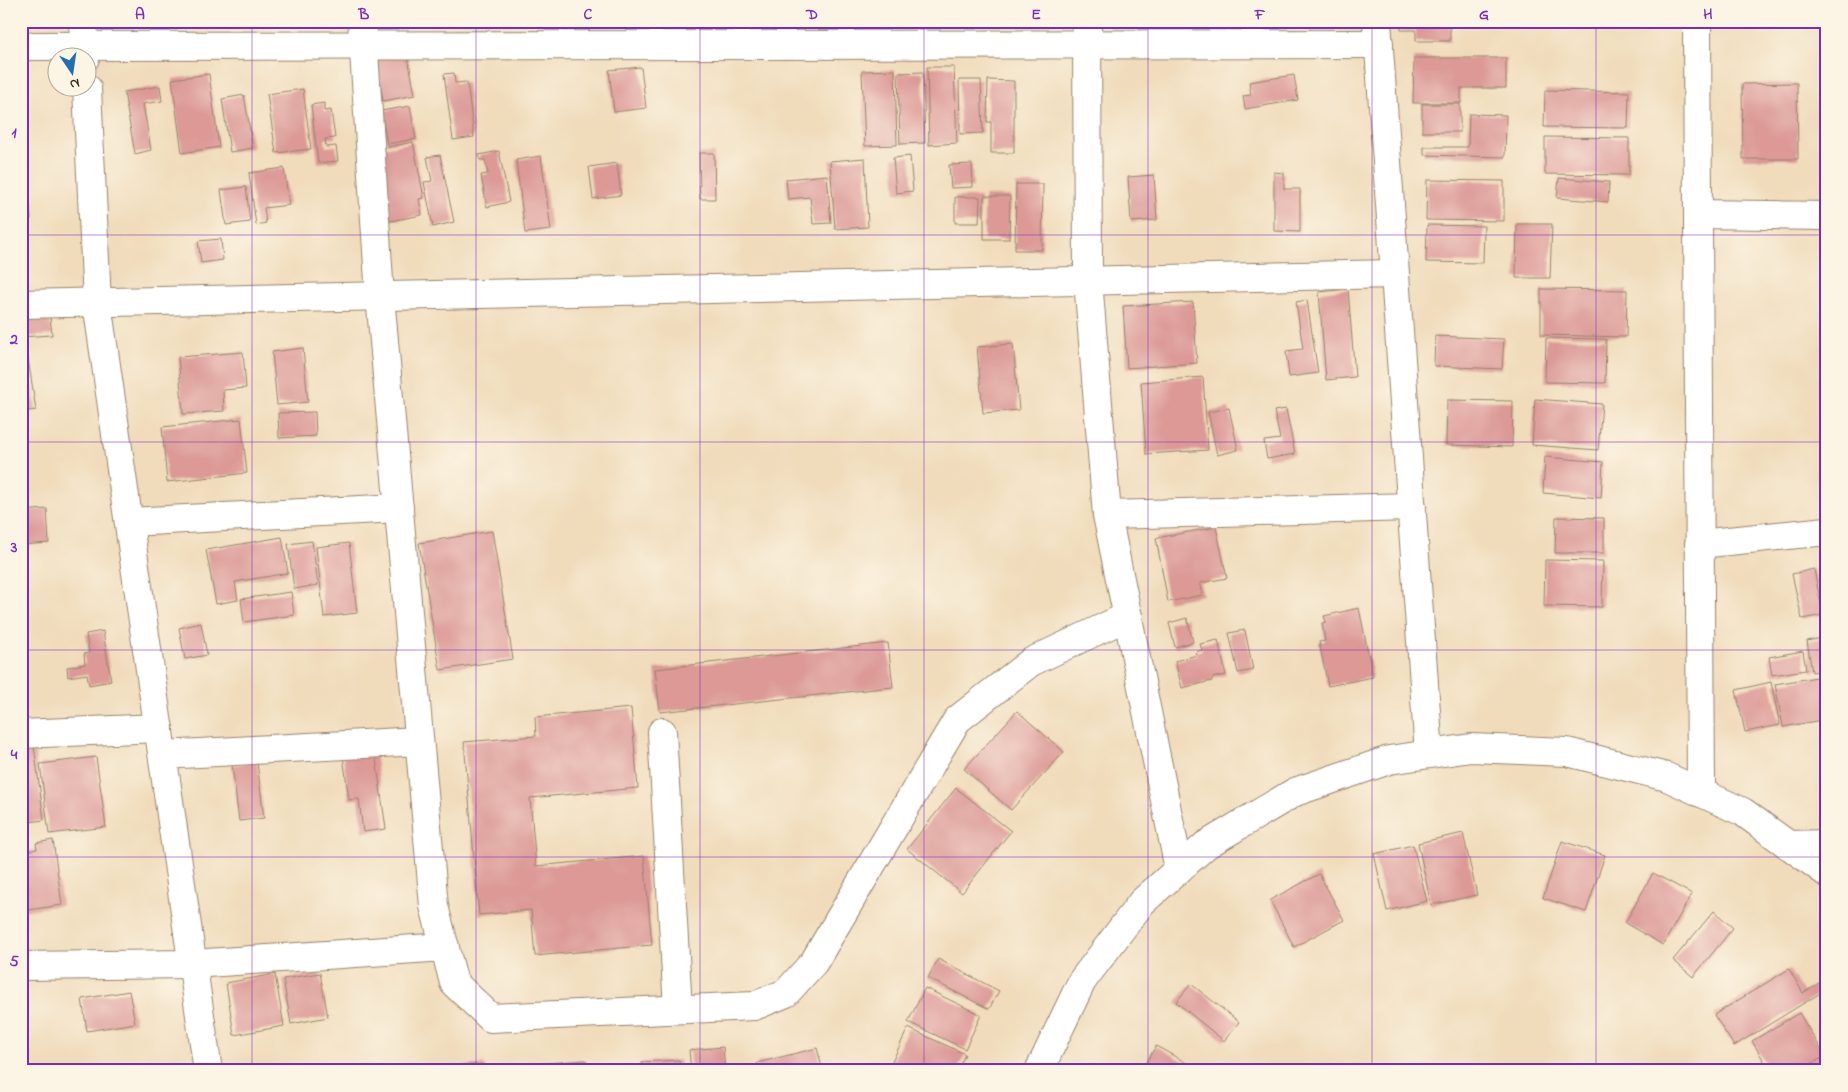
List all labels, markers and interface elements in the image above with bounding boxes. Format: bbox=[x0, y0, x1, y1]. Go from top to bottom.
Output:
text: A bbox=[135, 3, 145, 27]
text: B bbox=[358, 3, 370, 27]
text: C bbox=[584, 3, 593, 27]
text: D bbox=[805, 3, 818, 27]
text: E bbox=[1031, 3, 1041, 27]
text: F bbox=[1254, 3, 1266, 27]
text: G bbox=[1479, 3, 1489, 27]
text: H bbox=[1703, 3, 1713, 27]
north arrow bbox=[48, 48, 98, 98]
text: N bbox=[68, 72, 82, 94]
text: 1 bbox=[11, 121, 17, 145]
text: 2 bbox=[9, 328, 18, 352]
text: 3 bbox=[10, 536, 18, 560]
text: 4 bbox=[10, 743, 18, 767]
text: 5 bbox=[9, 950, 19, 974]

